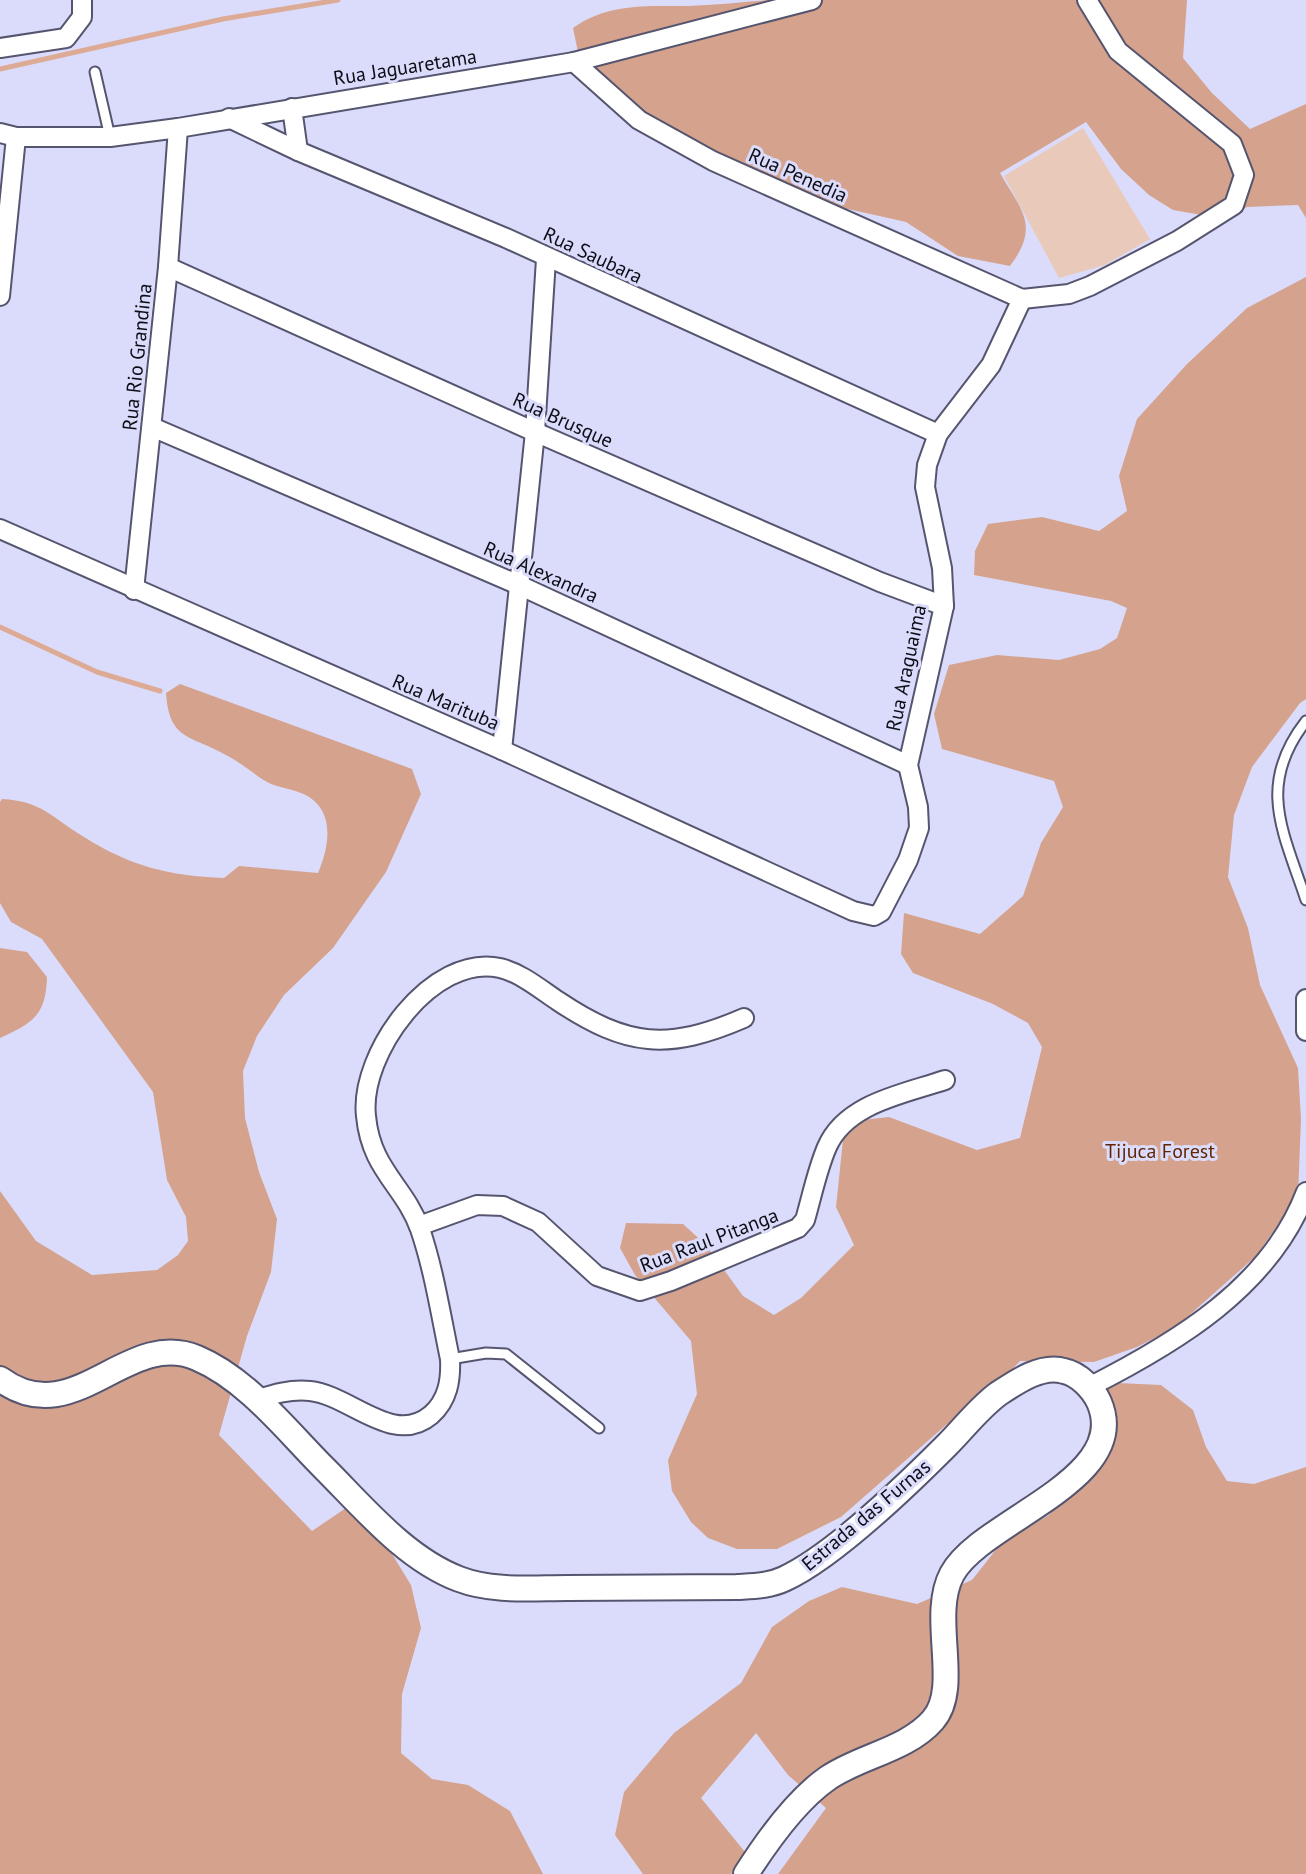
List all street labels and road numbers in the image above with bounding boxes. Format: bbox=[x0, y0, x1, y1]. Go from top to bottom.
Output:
street label: Rua Jaguaretama bbox=[331, 43, 479, 91]
street label: Rua Penedia bbox=[745, 142, 851, 208]
street label: Rua Saubara bbox=[539, 221, 647, 289]
street label: Rua Rio Grandina bbox=[116, 282, 158, 432]
street label: Rua Brusque bbox=[509, 386, 617, 454]
street label: Rua Alexandra bbox=[480, 535, 602, 609]
street label: Rua Araguaima bbox=[880, 602, 932, 734]
street label: Rua Marituba bbox=[388, 668, 504, 736]
street label: Rua Raul Pitanga bbox=[636, 1202, 782, 1278]
street label: Estrada das Furnas bbox=[796, 1454, 936, 1576]

